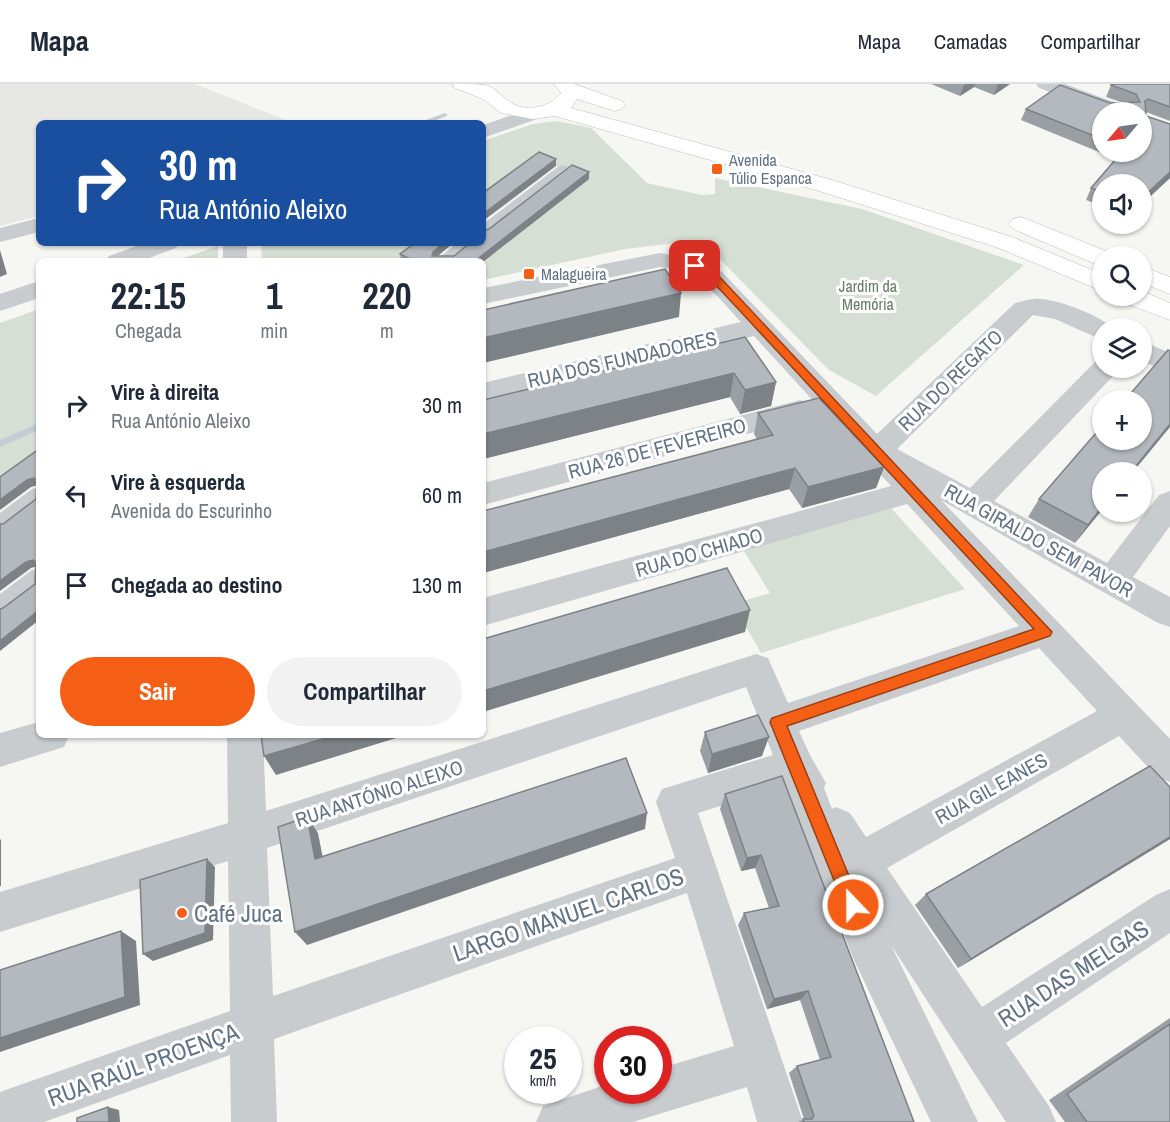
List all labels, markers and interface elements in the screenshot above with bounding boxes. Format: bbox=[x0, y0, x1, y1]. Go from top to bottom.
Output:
text: Mapa bbox=[30, 22, 89, 60]
text: Mapa bbox=[858, 27, 901, 56]
text: Camadas bbox=[934, 27, 1007, 56]
text: Compartilhar bbox=[1040, 27, 1140, 56]
north arrow bbox=[1092, 102, 1152, 162]
map controls bbox=[1092, 102, 1152, 522]
text: 30 m bbox=[159, 137, 238, 193]
icon: right bbox=[60, 144, 138, 222]
place label: Avenida Túlio Espanca bbox=[728, 149, 812, 189]
marker: Avenida Túlio Espanca bbox=[710, 162, 724, 176]
button: sound bbox=[1092, 174, 1152, 234]
text: Rua António Aleixo bbox=[159, 191, 347, 227]
pin bbox=[669, 240, 720, 291]
button: search bbox=[1092, 246, 1152, 306]
icon: arrive bbox=[678, 249, 711, 282]
place label: Malagueira bbox=[541, 263, 607, 285]
marker: Malagueira bbox=[522, 267, 536, 281]
text: 22:15 bbox=[110, 272, 186, 320]
text: 1 bbox=[266, 272, 282, 320]
text: 220 bbox=[362, 272, 412, 320]
park label: Jardim da Memória bbox=[839, 275, 898, 315]
text: Chegada bbox=[115, 317, 182, 344]
text: min bbox=[260, 317, 288, 344]
text: m bbox=[380, 317, 394, 344]
button: layers bbox=[1092, 318, 1152, 378]
street label: RUA DO REGATO bbox=[892, 323, 1008, 437]
street label: RUA DOS FUNDADORES bbox=[525, 324, 719, 394]
text: Vire à direita bbox=[111, 377, 219, 407]
icon: right bbox=[60, 389, 93, 422]
text: 30 m bbox=[422, 390, 462, 420]
button: + bbox=[1092, 390, 1152, 450]
text: Rua António Aleixo bbox=[111, 407, 251, 434]
street label: RUA 26 DE FEVEREIRO bbox=[565, 411, 749, 485]
button: − bbox=[1092, 462, 1152, 522]
text: Vire à esquerda bbox=[111, 467, 245, 497]
street label: RUA GIRALDO SEM PAVOR bbox=[940, 477, 1138, 603]
icon: left bbox=[60, 479, 93, 512]
text: 60 m bbox=[422, 480, 462, 510]
text: Avenida do Escurinho bbox=[111, 497, 272, 524]
street label: RUA DO CHIADO bbox=[632, 521, 766, 583]
icon: arrive bbox=[60, 569, 93, 602]
text: Chegada ao destino bbox=[111, 570, 282, 600]
text: 130 m bbox=[412, 570, 462, 600]
button: Sair bbox=[60, 657, 255, 726]
button: Compartilhar bbox=[267, 657, 462, 726]
street label: RUA GIL EANES bbox=[930, 746, 1052, 830]
street label: RUA ANTÓNIO ALEIXO bbox=[292, 753, 466, 833]
street label: LARGO MANUEL CARLOS bbox=[448, 859, 688, 969]
position arrow bbox=[821, 873, 885, 937]
place label: Café Juca bbox=[194, 897, 283, 929]
marker: Café Juca bbox=[175, 906, 189, 920]
street label: RUA DAS MELGAS bbox=[991, 912, 1155, 1034]
street label: RUA RAÚL PROENÇA bbox=[43, 1014, 243, 1113]
speed limit sign: 30 bbox=[594, 1026, 672, 1104]
text: 25 bbox=[529, 1038, 557, 1078]
text: km/h bbox=[530, 1070, 556, 1091]

